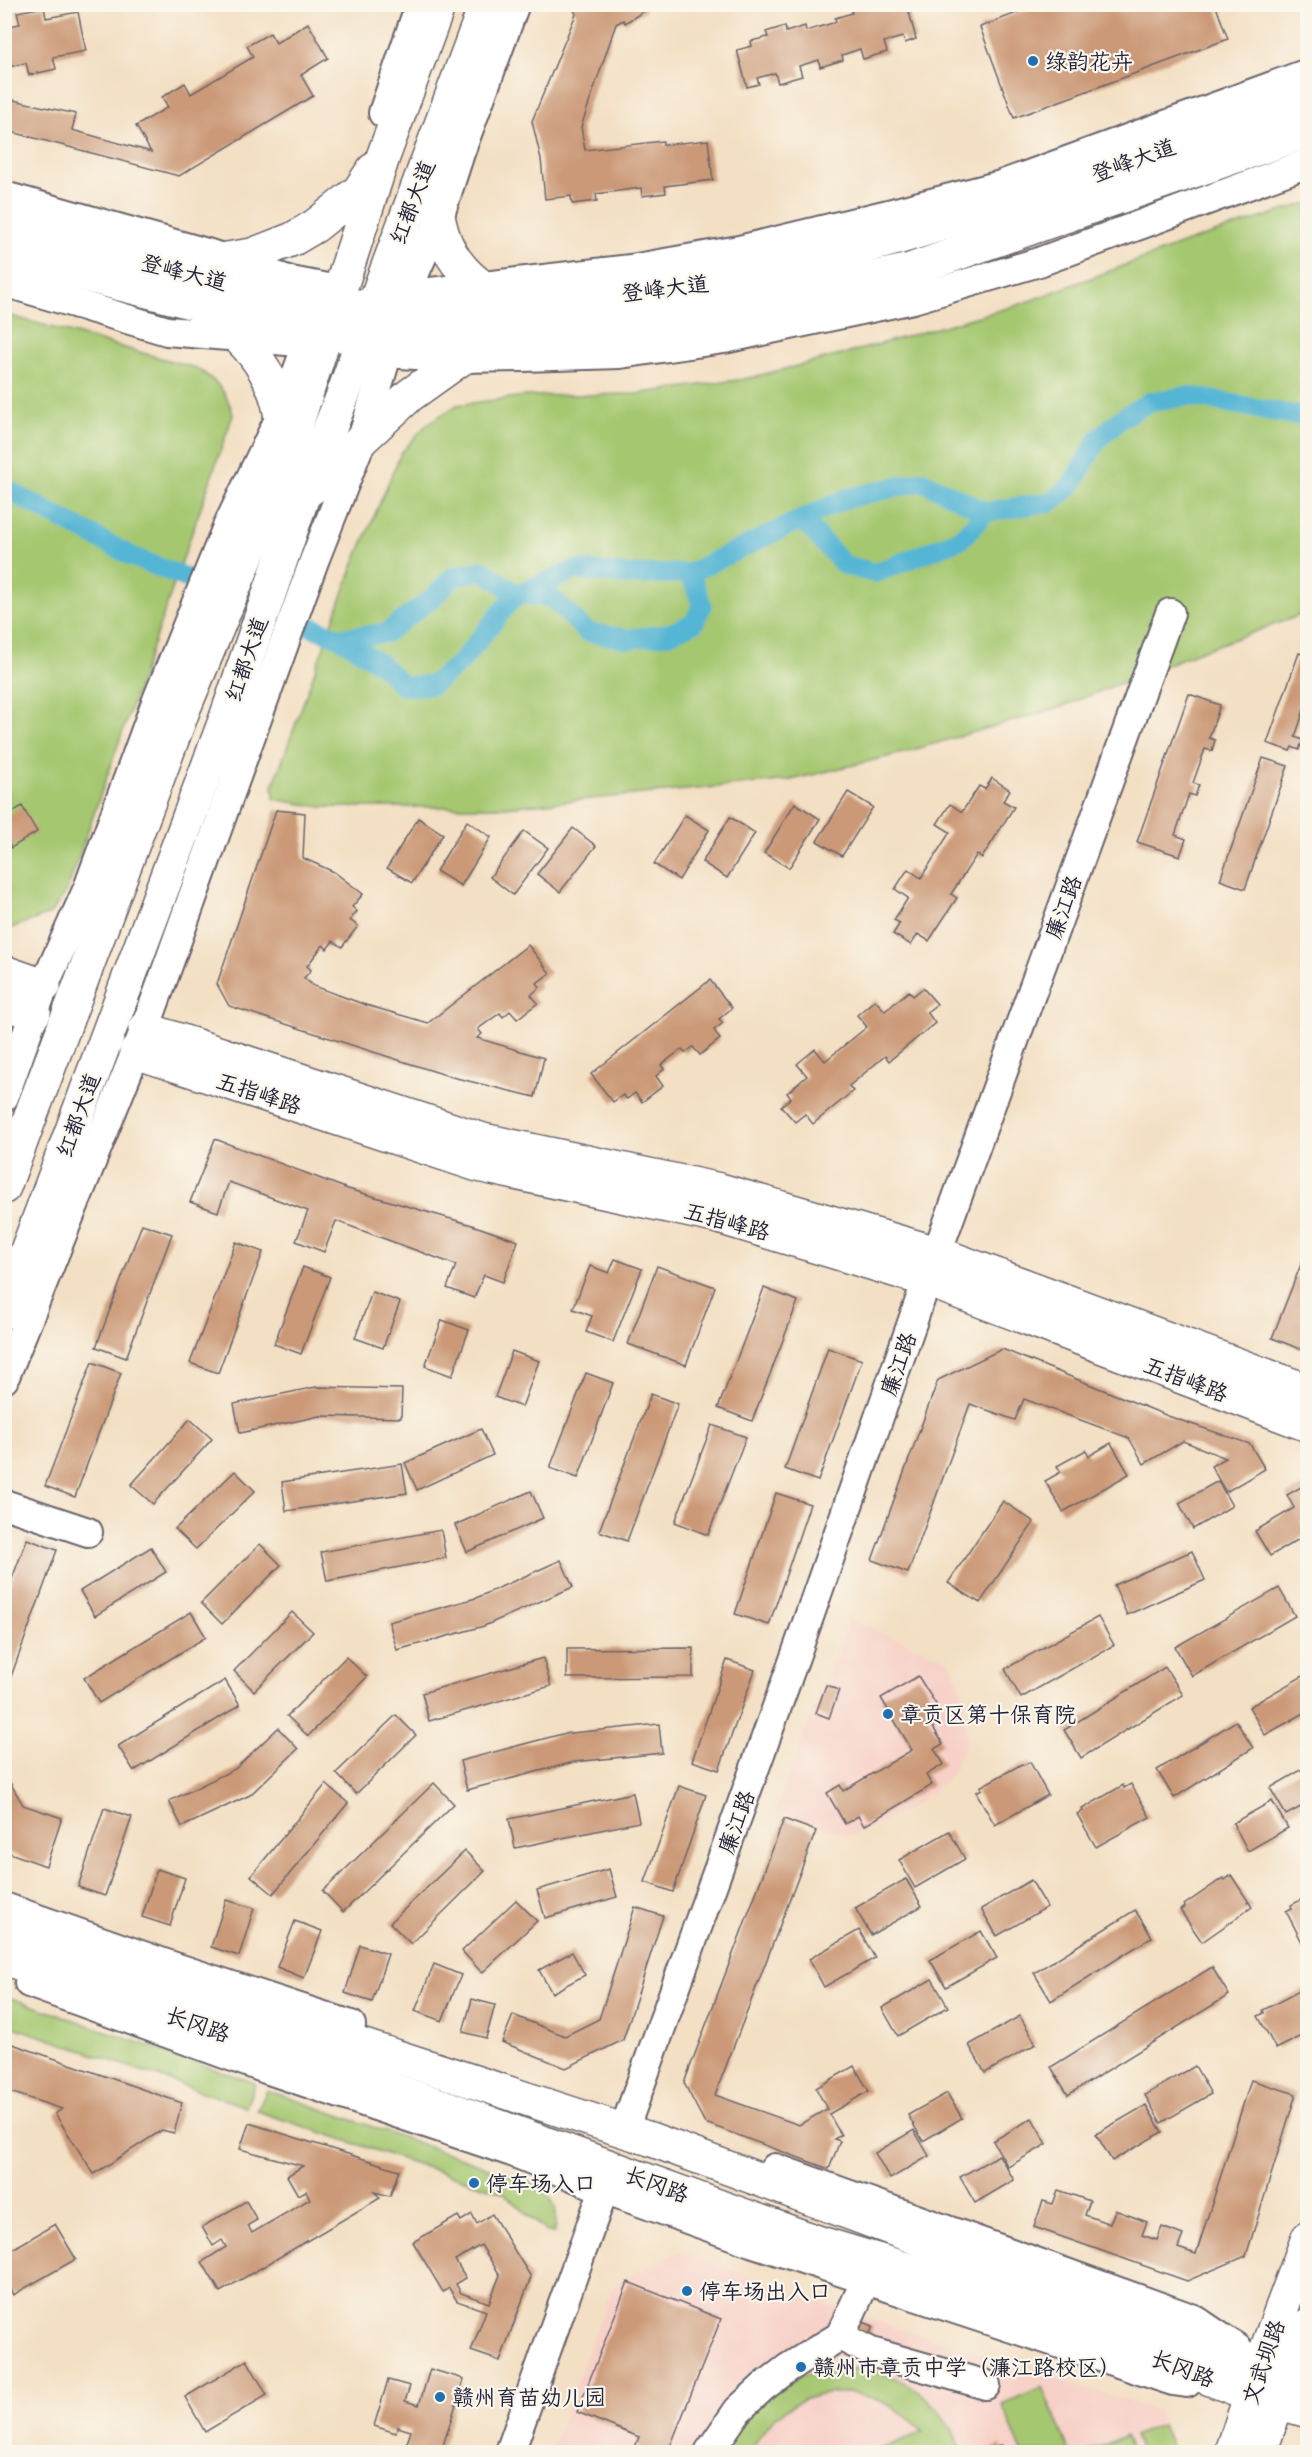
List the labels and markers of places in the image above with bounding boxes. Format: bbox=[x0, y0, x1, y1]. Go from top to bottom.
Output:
place label: 绿韵花卉 bbox=[1045, 46, 1133, 76]
marker: 绿韵花卉 bbox=[1026, 54, 1040, 68]
place label: 章贡区第十保育院 bbox=[900, 1699, 1076, 1729]
marker: 章贡区第十保育院 bbox=[881, 1707, 895, 1721]
place label: 停车场入口 bbox=[486, 2168, 596, 2198]
marker: 停车场入口 bbox=[467, 2176, 481, 2190]
place label: 停车场出入口 bbox=[699, 2276, 831, 2306]
marker: 停车场出入口 bbox=[680, 2284, 694, 2298]
place label: 赣州市章贡中学（濂江路校区） bbox=[813, 2352, 1121, 2382]
marker: 赣州市章贡中学（濂江路校区） bbox=[794, 2360, 808, 2374]
place label: 赣州育苗幼儿园 bbox=[452, 2382, 606, 2412]
marker: 赣州育苗幼儿园 bbox=[433, 2390, 447, 2404]

